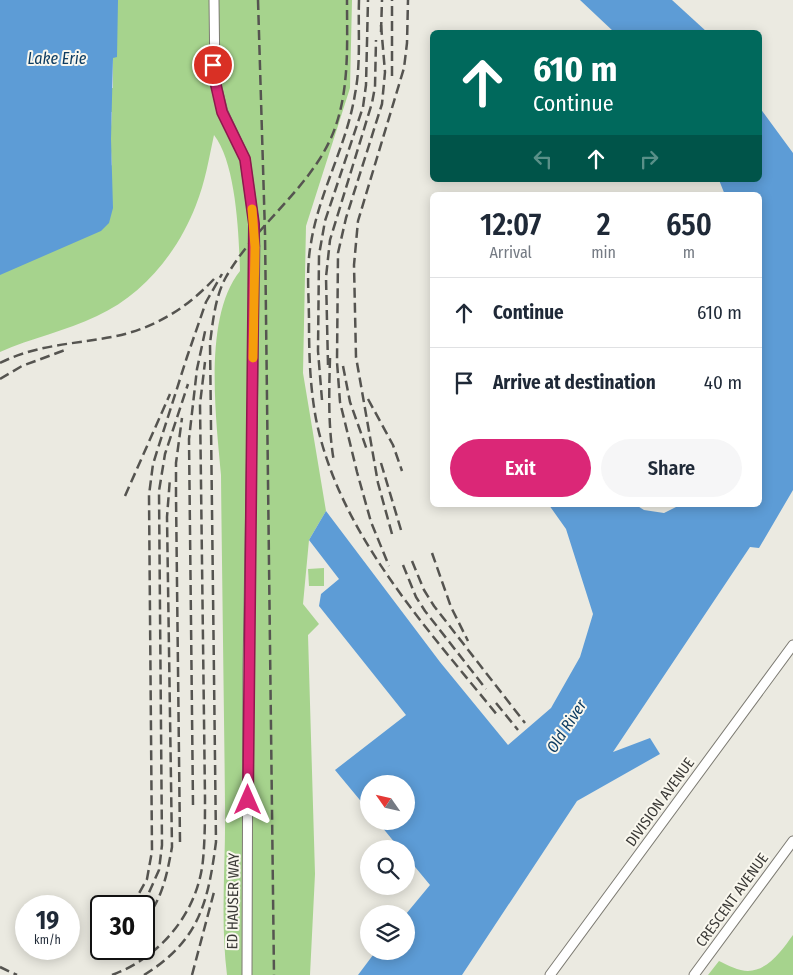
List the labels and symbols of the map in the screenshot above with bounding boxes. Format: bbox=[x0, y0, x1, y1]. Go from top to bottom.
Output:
pin bbox=[192, 44, 234, 86]
water label: Lake Erie bbox=[28, 49, 87, 68]
water label: Old River bbox=[542, 696, 591, 756]
street label: DIVISION AVENUE bbox=[622, 754, 698, 850]
position arrow bbox=[221, 773, 273, 825]
north arrow bbox=[360, 775, 415, 830]
street label: CRESCENT AVENUE bbox=[692, 850, 772, 950]
street label: ED HAUSER WAY bbox=[223, 852, 243, 950]
speed limit sign: 30 bbox=[90, 895, 155, 960]

